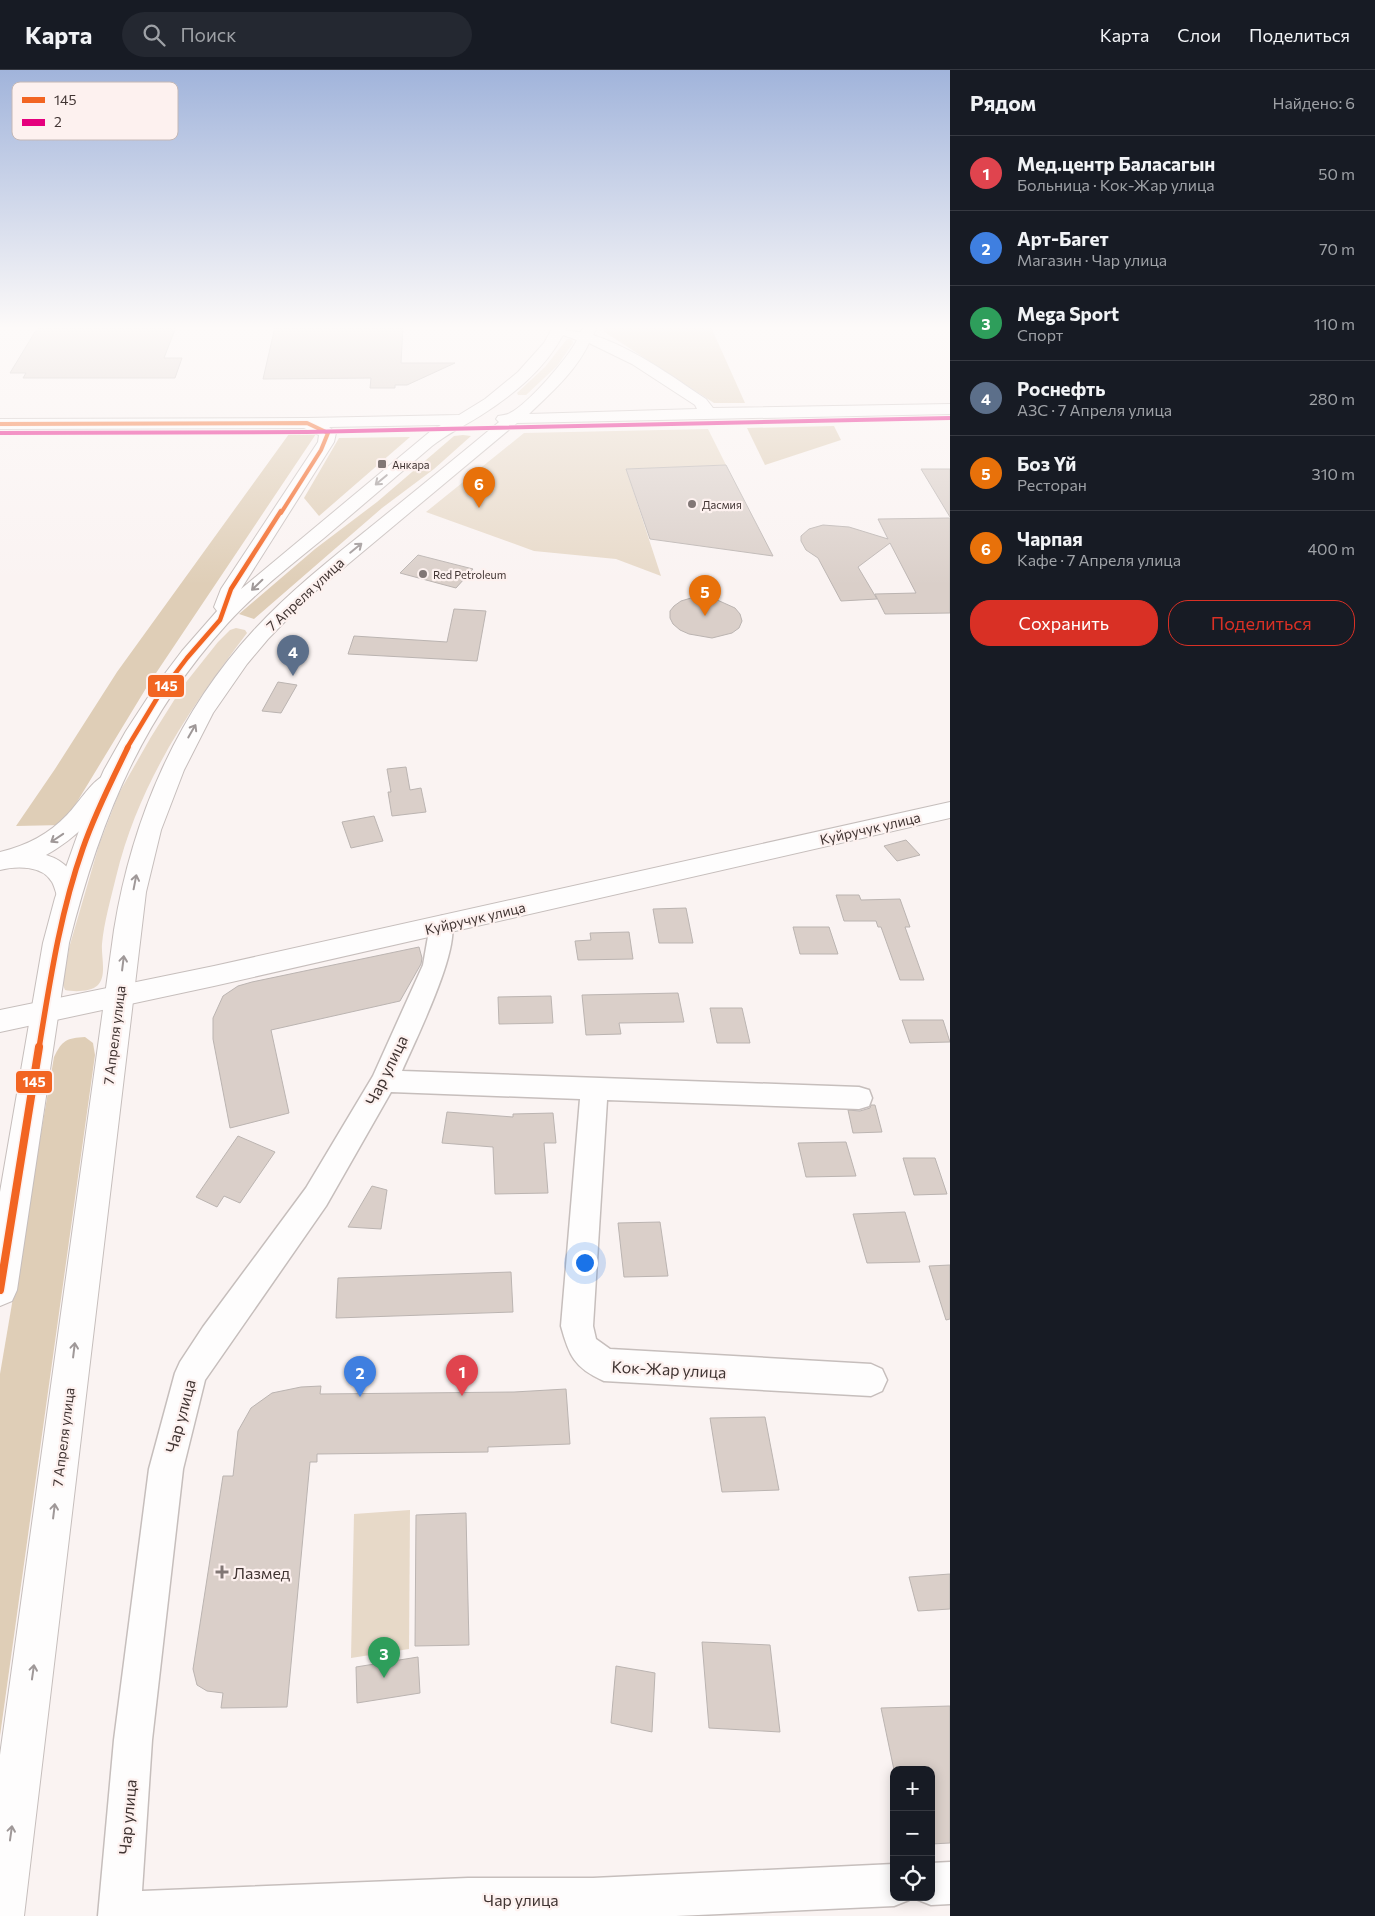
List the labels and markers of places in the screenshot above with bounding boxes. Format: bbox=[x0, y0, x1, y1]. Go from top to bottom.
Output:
marker: Анкара bbox=[376, 458, 388, 470]
place label: Анкара bbox=[392, 458, 430, 471]
pin: 6 bbox=[463, 467, 495, 508]
marker: Дасмия bbox=[686, 498, 698, 510]
place label: Дасмия bbox=[702, 498, 742, 511]
marker: Red Petroleum bbox=[417, 568, 429, 580]
place label: Red Petroleum bbox=[433, 568, 506, 581]
pin: 5 bbox=[689, 575, 721, 616]
pin: 4 bbox=[277, 635, 309, 676]
pin: 1 bbox=[446, 1355, 478, 1396]
pin: 2 bbox=[344, 1356, 376, 1397]
place label: Лазмед bbox=[233, 1563, 291, 1582]
marker: Лазмед bbox=[215, 1565, 229, 1579]
pin: 3 bbox=[368, 1637, 400, 1678]

